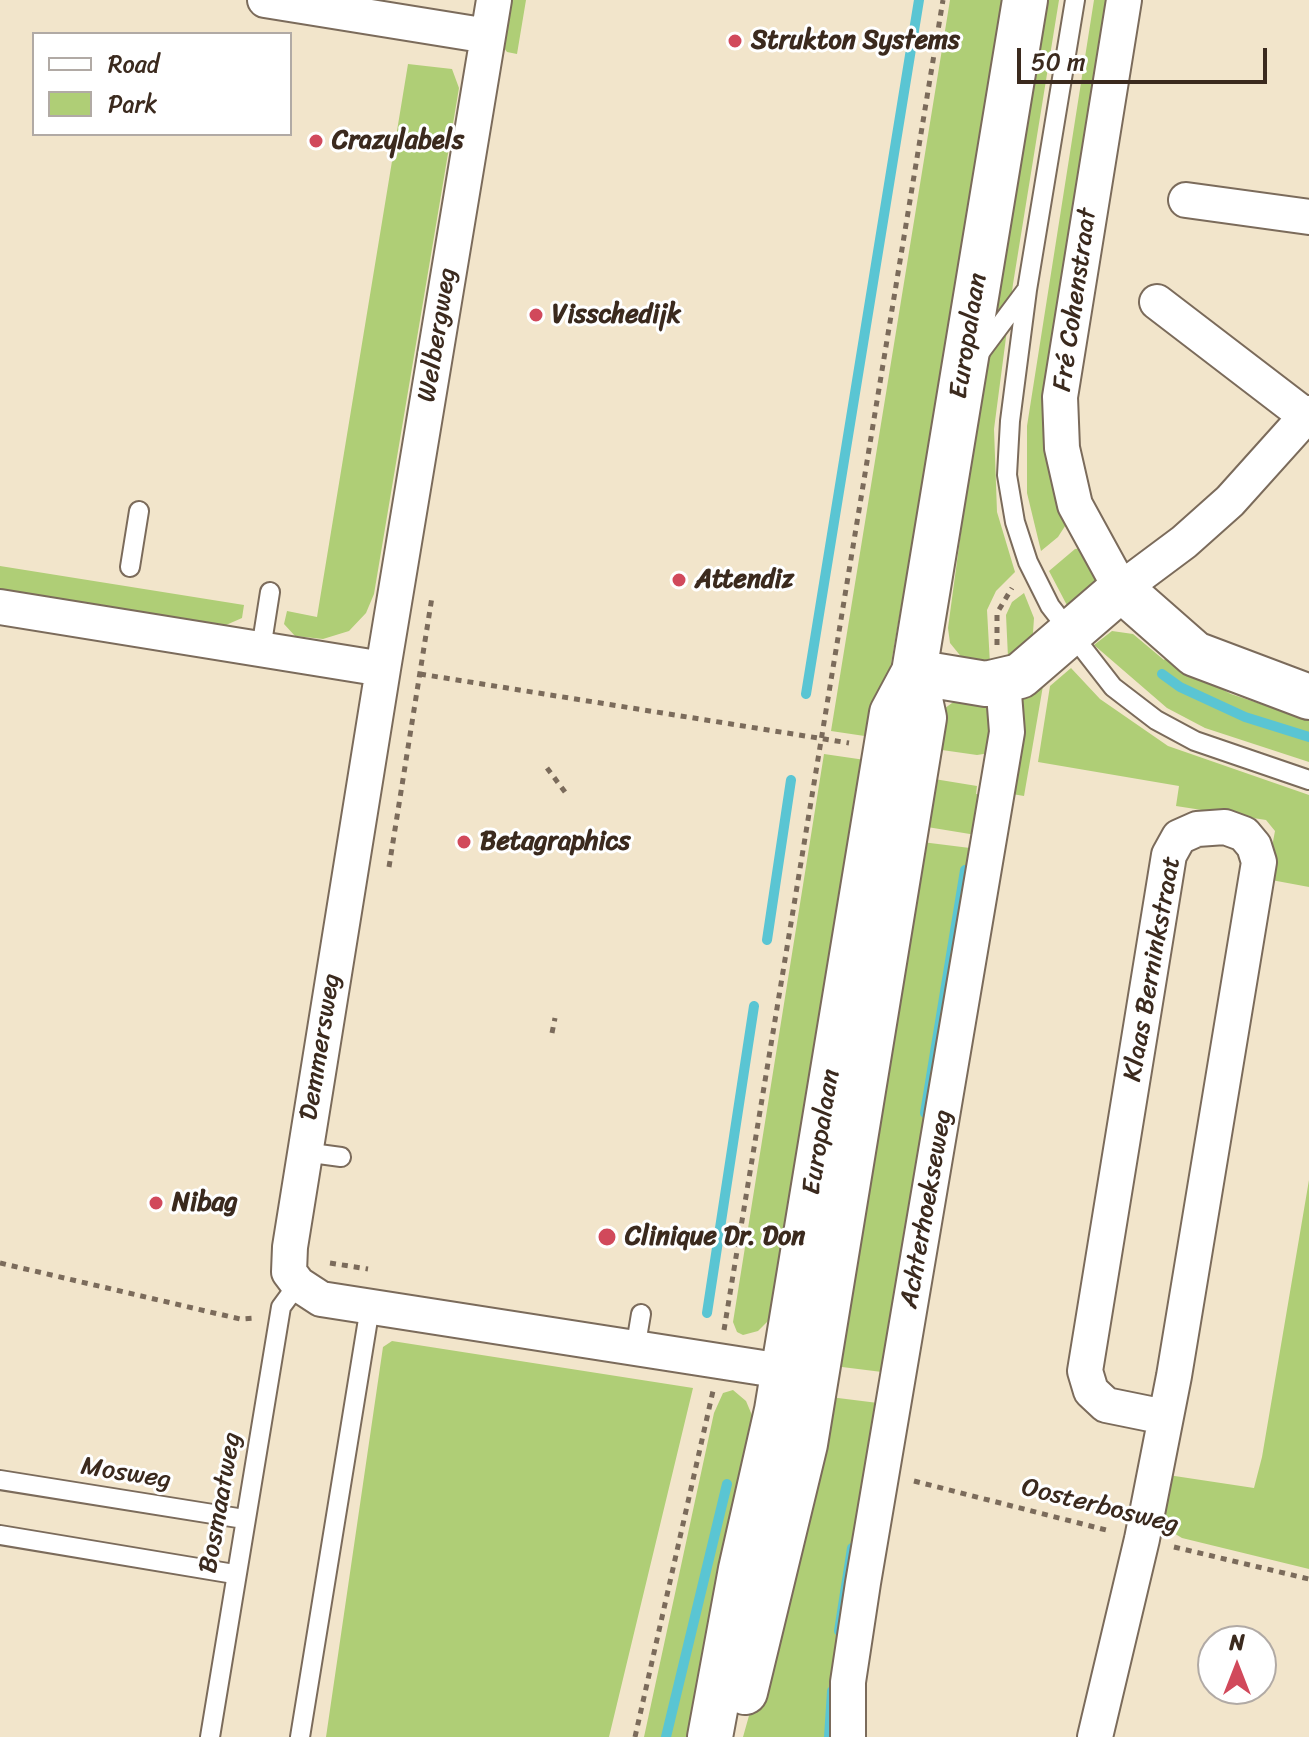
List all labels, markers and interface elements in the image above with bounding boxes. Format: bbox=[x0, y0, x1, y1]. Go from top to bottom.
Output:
place label: Strukton Systems bbox=[751, 25, 960, 57]
legend bbox=[32, 32, 292, 136]
marker: Strukton Systems bbox=[726, 32, 744, 50]
scale bar bbox=[1021, 32, 1271, 82]
text: 50 m bbox=[1031, 41, 1086, 83]
text: Road bbox=[108, 43, 159, 85]
text: Park bbox=[108, 83, 157, 125]
place label: Crazylabels bbox=[332, 125, 464, 157]
marker: Crazylabels bbox=[307, 132, 325, 150]
street label: Fré Cohenstraat bbox=[1048, 206, 1104, 394]
street label: Welbergweg bbox=[412, 266, 464, 404]
street label: Europalaan bbox=[944, 271, 994, 401]
place label: Visschedijk bbox=[552, 299, 681, 331]
marker: Visschedijk bbox=[527, 306, 545, 324]
place label: Attendiz bbox=[695, 564, 794, 596]
marker: Attendiz bbox=[670, 571, 688, 589]
place label: Betagraphics bbox=[480, 826, 630, 858]
marker: Betagraphics bbox=[455, 833, 473, 851]
street label: Klaas Berninkstraat bbox=[1118, 854, 1188, 1084]
street label: Demmersweg bbox=[294, 971, 348, 1123]
street label: Europalaan bbox=[797, 1067, 847, 1197]
street label: Achterhoekseweg bbox=[894, 1107, 960, 1311]
place label: Nibag bbox=[172, 1187, 238, 1219]
marker: Nibag bbox=[147, 1194, 165, 1212]
place label: Clinique Dr. Don bbox=[625, 1221, 805, 1253]
marker: Clinique Dr. Don bbox=[596, 1226, 618, 1248]
street label: Bosmaatweg bbox=[193, 1430, 249, 1576]
street label: Mosweg bbox=[79, 1451, 173, 1497]
street label: Oosterbosweg bbox=[1018, 1472, 1182, 1542]
text: N bbox=[1229, 1623, 1245, 1662]
north arrow bbox=[1197, 1625, 1277, 1705]

